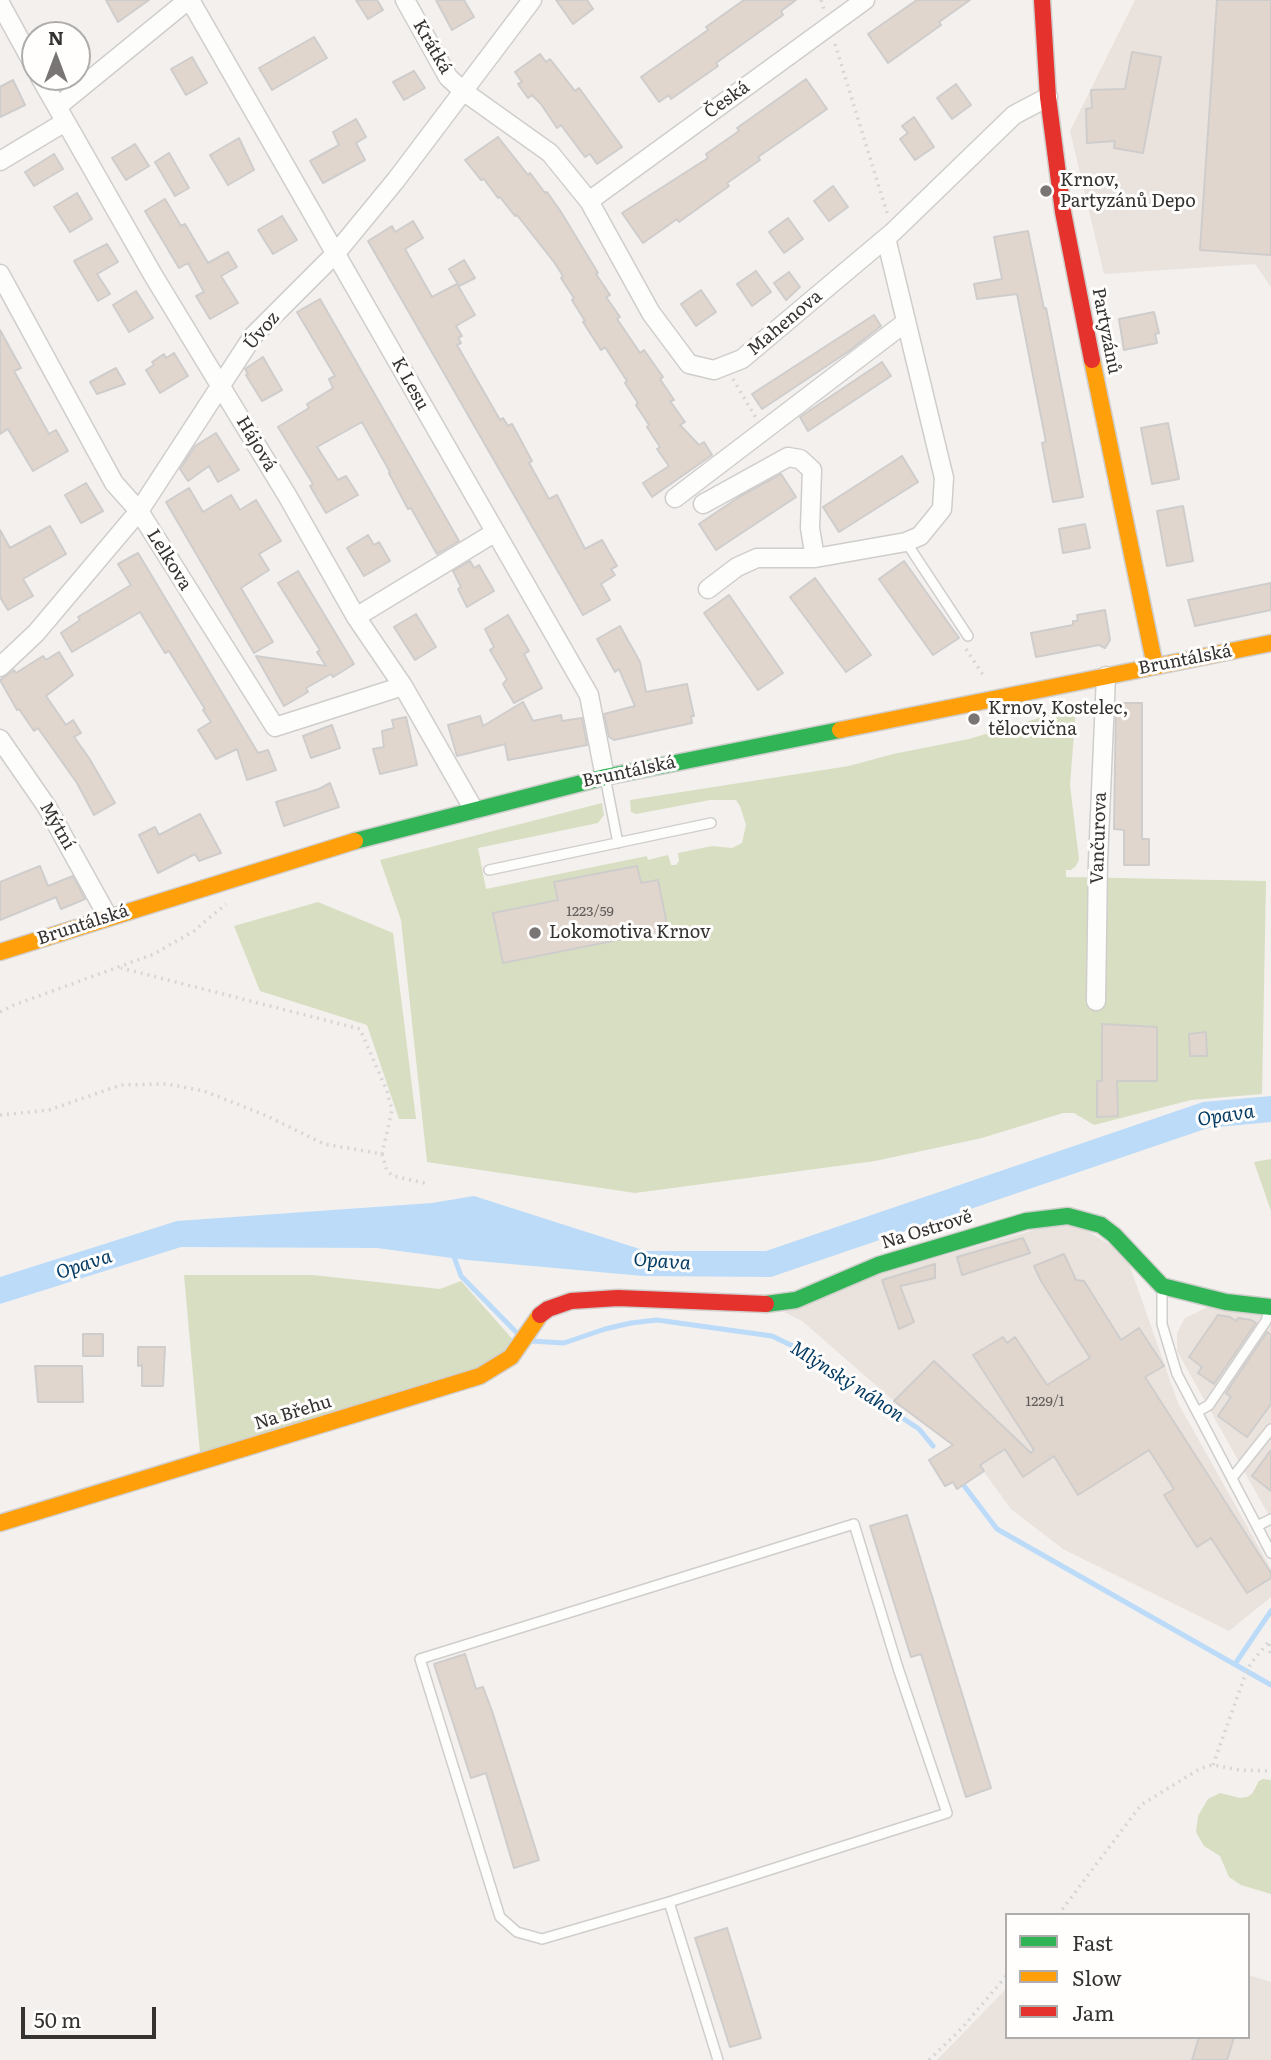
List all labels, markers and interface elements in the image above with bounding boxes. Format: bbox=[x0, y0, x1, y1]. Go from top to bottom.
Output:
street label: Krátká bbox=[408, 16, 456, 78]
north arrow bbox=[21, 21, 91, 91]
text: N bbox=[48, 23, 64, 51]
street label: Česká bbox=[700, 76, 754, 124]
place label: Krnov, Partyzánů Depo bbox=[1060, 170, 1196, 212]
marker: Krnov, Partyzánů Depo bbox=[1038, 183, 1054, 199]
street label: Mahenova bbox=[743, 286, 827, 360]
street label: Partyzánů bbox=[1087, 286, 1125, 376]
street label: Úvoz bbox=[240, 308, 284, 354]
street label: K Lesu bbox=[387, 354, 433, 414]
street label: Hájová bbox=[231, 413, 281, 475]
street label: Lelkova bbox=[142, 526, 196, 594]
street label: Bruntálská bbox=[1136, 640, 1234, 680]
place label: Krnov, Kostelec, tělocvična bbox=[988, 698, 1128, 740]
marker: Krnov, Kostelec, tělocvična bbox=[966, 711, 982, 727]
street label: Bruntálská bbox=[580, 752, 678, 792]
street label: Vančurova bbox=[1087, 791, 1111, 885]
street label: Mýtní bbox=[35, 798, 79, 854]
street label: Bruntálská bbox=[35, 900, 131, 950]
house number: 1223/59 bbox=[566, 904, 614, 920]
place label: Lokomotiva Krnov bbox=[549, 922, 711, 944]
marker: Lokomotiva Krnov bbox=[527, 925, 543, 941]
water label: Opava bbox=[1196, 1100, 1256, 1132]
street label: Na Ostrově bbox=[879, 1206, 975, 1254]
water label: Opava bbox=[53, 1245, 115, 1285]
water label: Opava bbox=[633, 1249, 691, 1275]
water label: Mlýnský náhon bbox=[786, 1337, 908, 1427]
street label: Na Břehu bbox=[252, 1391, 334, 1435]
house number: 1229/1 bbox=[1026, 1394, 1064, 1410]
legend bbox=[1005, 1913, 1250, 2039]
text: Fast bbox=[1072, 1926, 1113, 1957]
text: Slow bbox=[1072, 1961, 1122, 1992]
scale bar bbox=[24, 1994, 159, 2038]
text: Jam bbox=[1072, 1996, 1114, 2027]
text: 50 m bbox=[34, 2003, 81, 2034]

